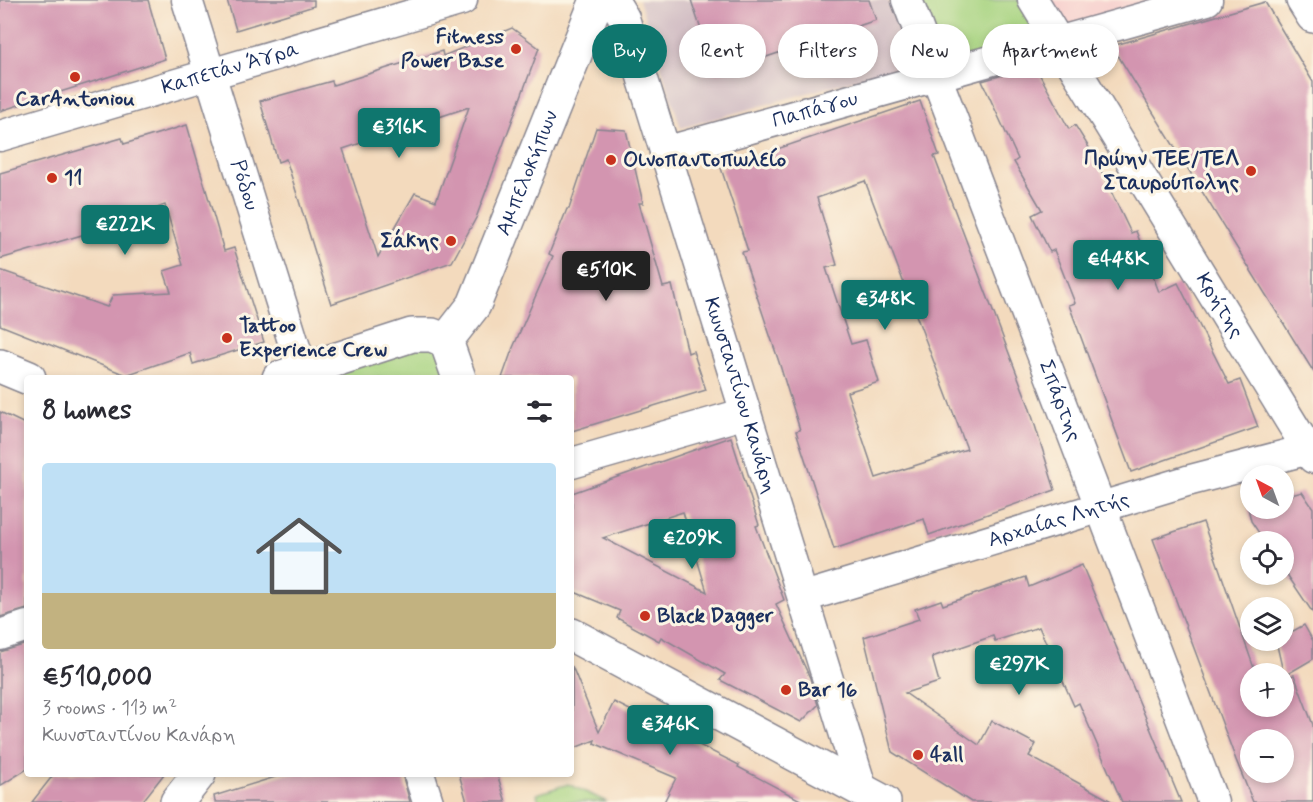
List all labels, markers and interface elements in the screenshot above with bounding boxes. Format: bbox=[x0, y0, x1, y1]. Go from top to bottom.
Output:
place label: Fitness Power Base bbox=[401, 23, 505, 75]
chip: Buy bbox=[592, 24, 667, 78]
chip: Rent bbox=[679, 24, 766, 78]
chip: Filters bbox=[778, 24, 878, 78]
chip: New bbox=[890, 24, 970, 78]
chip: Apartment bbox=[982, 24, 1119, 78]
street label: Καπετάν Άγρα bbox=[158, 35, 302, 102]
marker: Fitness Power Base bbox=[509, 42, 523, 56]
marker: CarAntoniou bbox=[68, 70, 82, 84]
place label: CarAntoniou bbox=[15, 85, 135, 113]
street label: Παπάγου bbox=[769, 85, 861, 135]
street label: Αμπελοκήπων bbox=[489, 106, 565, 240]
pin: €316K bbox=[357, 108, 441, 159]
text: €316K bbox=[372, 114, 426, 141]
place label: Πρώην ΤΕΕ/ΤΕΛ Σταυρούπολης bbox=[1084, 145, 1239, 197]
place label: Οινοπαντοπωλείο bbox=[623, 146, 786, 174]
marker: Οινοπαντοπωλείο bbox=[604, 153, 618, 167]
street label: Ρόδου bbox=[224, 156, 266, 214]
place label: 11 bbox=[64, 164, 82, 192]
marker: Πρώην ΤΕΕ/ΤΕΛ Σταυρούπολης bbox=[1244, 164, 1258, 178]
marker: 11 bbox=[45, 171, 59, 185]
pin: €222K bbox=[83, 205, 167, 256]
text: €222K bbox=[95, 211, 155, 238]
place label: Σάκης bbox=[380, 227, 439, 255]
marker: Σάκης bbox=[444, 234, 458, 248]
pin: €448K bbox=[1076, 240, 1160, 291]
text: €448K bbox=[1087, 246, 1149, 273]
pin: €510K bbox=[564, 251, 648, 302]
text: €510K bbox=[576, 257, 636, 284]
street label: Κρήτης bbox=[1189, 267, 1250, 343]
pin: €348K bbox=[843, 280, 927, 331]
text: €348K bbox=[855, 286, 915, 313]
street label: Κωνσταντίνου Κανάρη bbox=[697, 294, 784, 497]
place label: Tattoo Experience Crew bbox=[239, 312, 387, 364]
marker: Tattoo Experience Crew bbox=[220, 331, 234, 345]
street label: Σπάρτης bbox=[1032, 356, 1088, 445]
text: 8 homes bbox=[42, 394, 132, 428]
icon: filters bbox=[523, 395, 556, 428]
north arrow bbox=[1240, 465, 1294, 519]
map controls bbox=[1240, 465, 1294, 783]
street label: Αρχαίας Λητής bbox=[984, 485, 1133, 555]
icon: home bbox=[245, 502, 353, 610]
pin: €209K bbox=[650, 519, 734, 570]
text: €209K bbox=[663, 525, 722, 552]
button: locate bbox=[1240, 531, 1294, 585]
button: layers bbox=[1240, 597, 1294, 651]
place label: Black Dagger bbox=[657, 602, 775, 632]
marker: Black Dagger bbox=[638, 609, 652, 623]
pin: €297K bbox=[977, 645, 1061, 696]
text: €297K bbox=[989, 651, 1049, 678]
text: €510,000 bbox=[42, 661, 152, 695]
button: + bbox=[1240, 663, 1294, 717]
place label: Bar 16 bbox=[798, 676, 858, 704]
marker: Bar 16 bbox=[779, 683, 793, 697]
text: 3 rooms · 113 m² bbox=[42, 695, 177, 722]
pin: €346K bbox=[628, 705, 712, 756]
text: €346K bbox=[641, 711, 699, 738]
text: Κωνσταντίνου Κανάρη bbox=[42, 722, 236, 749]
button: − bbox=[1240, 729, 1294, 783]
place label: 4all bbox=[930, 741, 963, 769]
marker: 4all bbox=[911, 748, 925, 762]

